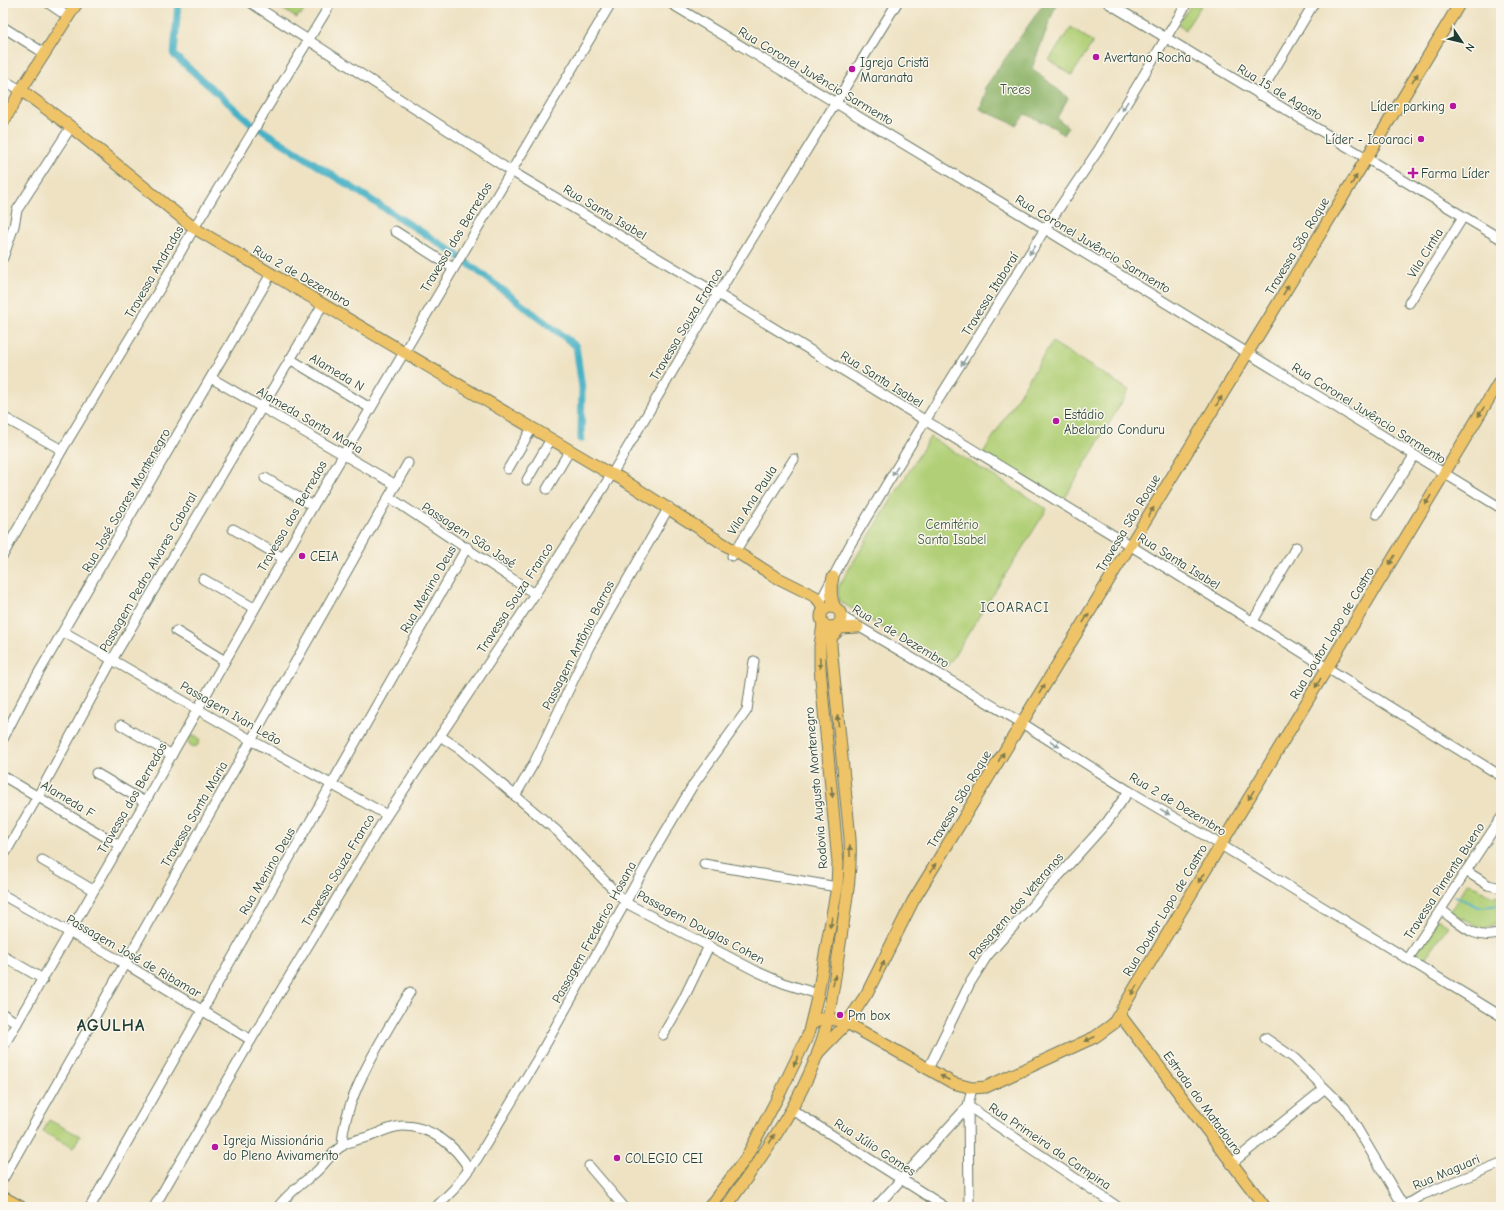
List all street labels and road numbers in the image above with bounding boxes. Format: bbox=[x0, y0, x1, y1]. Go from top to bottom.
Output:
street label: Rua Coronel Juvêncio Sarmento bbox=[736, 24, 897, 128]
street label: Rua 15 de Agosto bbox=[1235, 61, 1325, 123]
street label: Travessa dos Berredos bbox=[417, 179, 495, 295]
street label: Rua Santa Isabel bbox=[561, 181, 649, 243]
street label: Rua Coronel Juvêncio Sarmento bbox=[1013, 192, 1174, 296]
street label: Travessa São Roque bbox=[1262, 194, 1332, 298]
street label: Travessa Andradas bbox=[121, 223, 187, 321]
street label: Vila Cintia bbox=[1404, 226, 1446, 280]
street label: Rua 2 de Dezembro bbox=[250, 242, 354, 310]
street label: Travessa Itaboraí bbox=[958, 249, 1022, 338]
street label: Travessa Souza Franco bbox=[646, 265, 726, 383]
street label: Rua Santa Isabel bbox=[838, 348, 926, 410]
street label: Alameda N bbox=[307, 350, 367, 394]
street label: Rua Coronel Juvêncio Sarmento bbox=[1289, 359, 1449, 467]
street label: Alameda Santa Maria bbox=[254, 383, 366, 457]
street label: Rua José Soares Montenegro bbox=[79, 425, 173, 575]
street label: Travessa dos Berredos bbox=[254, 458, 330, 574]
street label: Vila Ana Paula bbox=[724, 463, 780, 537]
street label: Travessa São Roque bbox=[1093, 471, 1163, 575]
street label: Passagem Pedro Alvares Cabaral bbox=[96, 489, 200, 655]
street label: Passagem São José bbox=[419, 499, 519, 571]
street label: Rua Santa Isabel bbox=[1135, 530, 1223, 592]
street label: Travessa Souza Franco bbox=[474, 540, 556, 656]
street label: Rua Menino Deus bbox=[397, 543, 459, 635]
street label: Rua Doutor Lopo de Castro bbox=[1287, 564, 1378, 702]
street label: Passagem Antônio Barros bbox=[539, 578, 617, 712]
street label: Rua 2 de Dezembro bbox=[850, 601, 952, 671]
street label: Passagem Ivan Leão bbox=[178, 678, 284, 748]
street label: Rodovia Augusto Montenegro bbox=[801, 706, 831, 870]
street label: Travessa dos Berredos bbox=[94, 740, 170, 856]
street label: Travessa São Roque bbox=[924, 747, 994, 851]
street label: Travessa Santa Maria bbox=[158, 758, 230, 870]
street label: Rua 2 de Dezembro bbox=[1127, 769, 1229, 839]
street label: Alameda F bbox=[38, 777, 98, 821]
street label: Travessa Souza Franco bbox=[298, 811, 378, 929]
street label: Travessa Pimenta Bueno bbox=[1401, 820, 1487, 942]
street label: Rua Menino Deus bbox=[236, 825, 298, 917]
street label: Rua Doutor Lopo de Castro bbox=[1120, 841, 1211, 979]
street label: Passagem dos Veteranos bbox=[966, 850, 1066, 962]
street label: Passagem Frederico Hosana bbox=[549, 859, 639, 1005]
street label: Passagem Douglas Cohen bbox=[634, 887, 768, 967]
street label: Passagem José de Ribamar bbox=[64, 911, 205, 1001]
street label: Estrada do Matadouro bbox=[1160, 1048, 1246, 1158]
street label: Rua Primeira da Campina bbox=[986, 1099, 1114, 1193]
street label: Rua Júlio Gomes bbox=[832, 1115, 918, 1179]
street label: Rua Maguari bbox=[1410, 1151, 1482, 1193]

